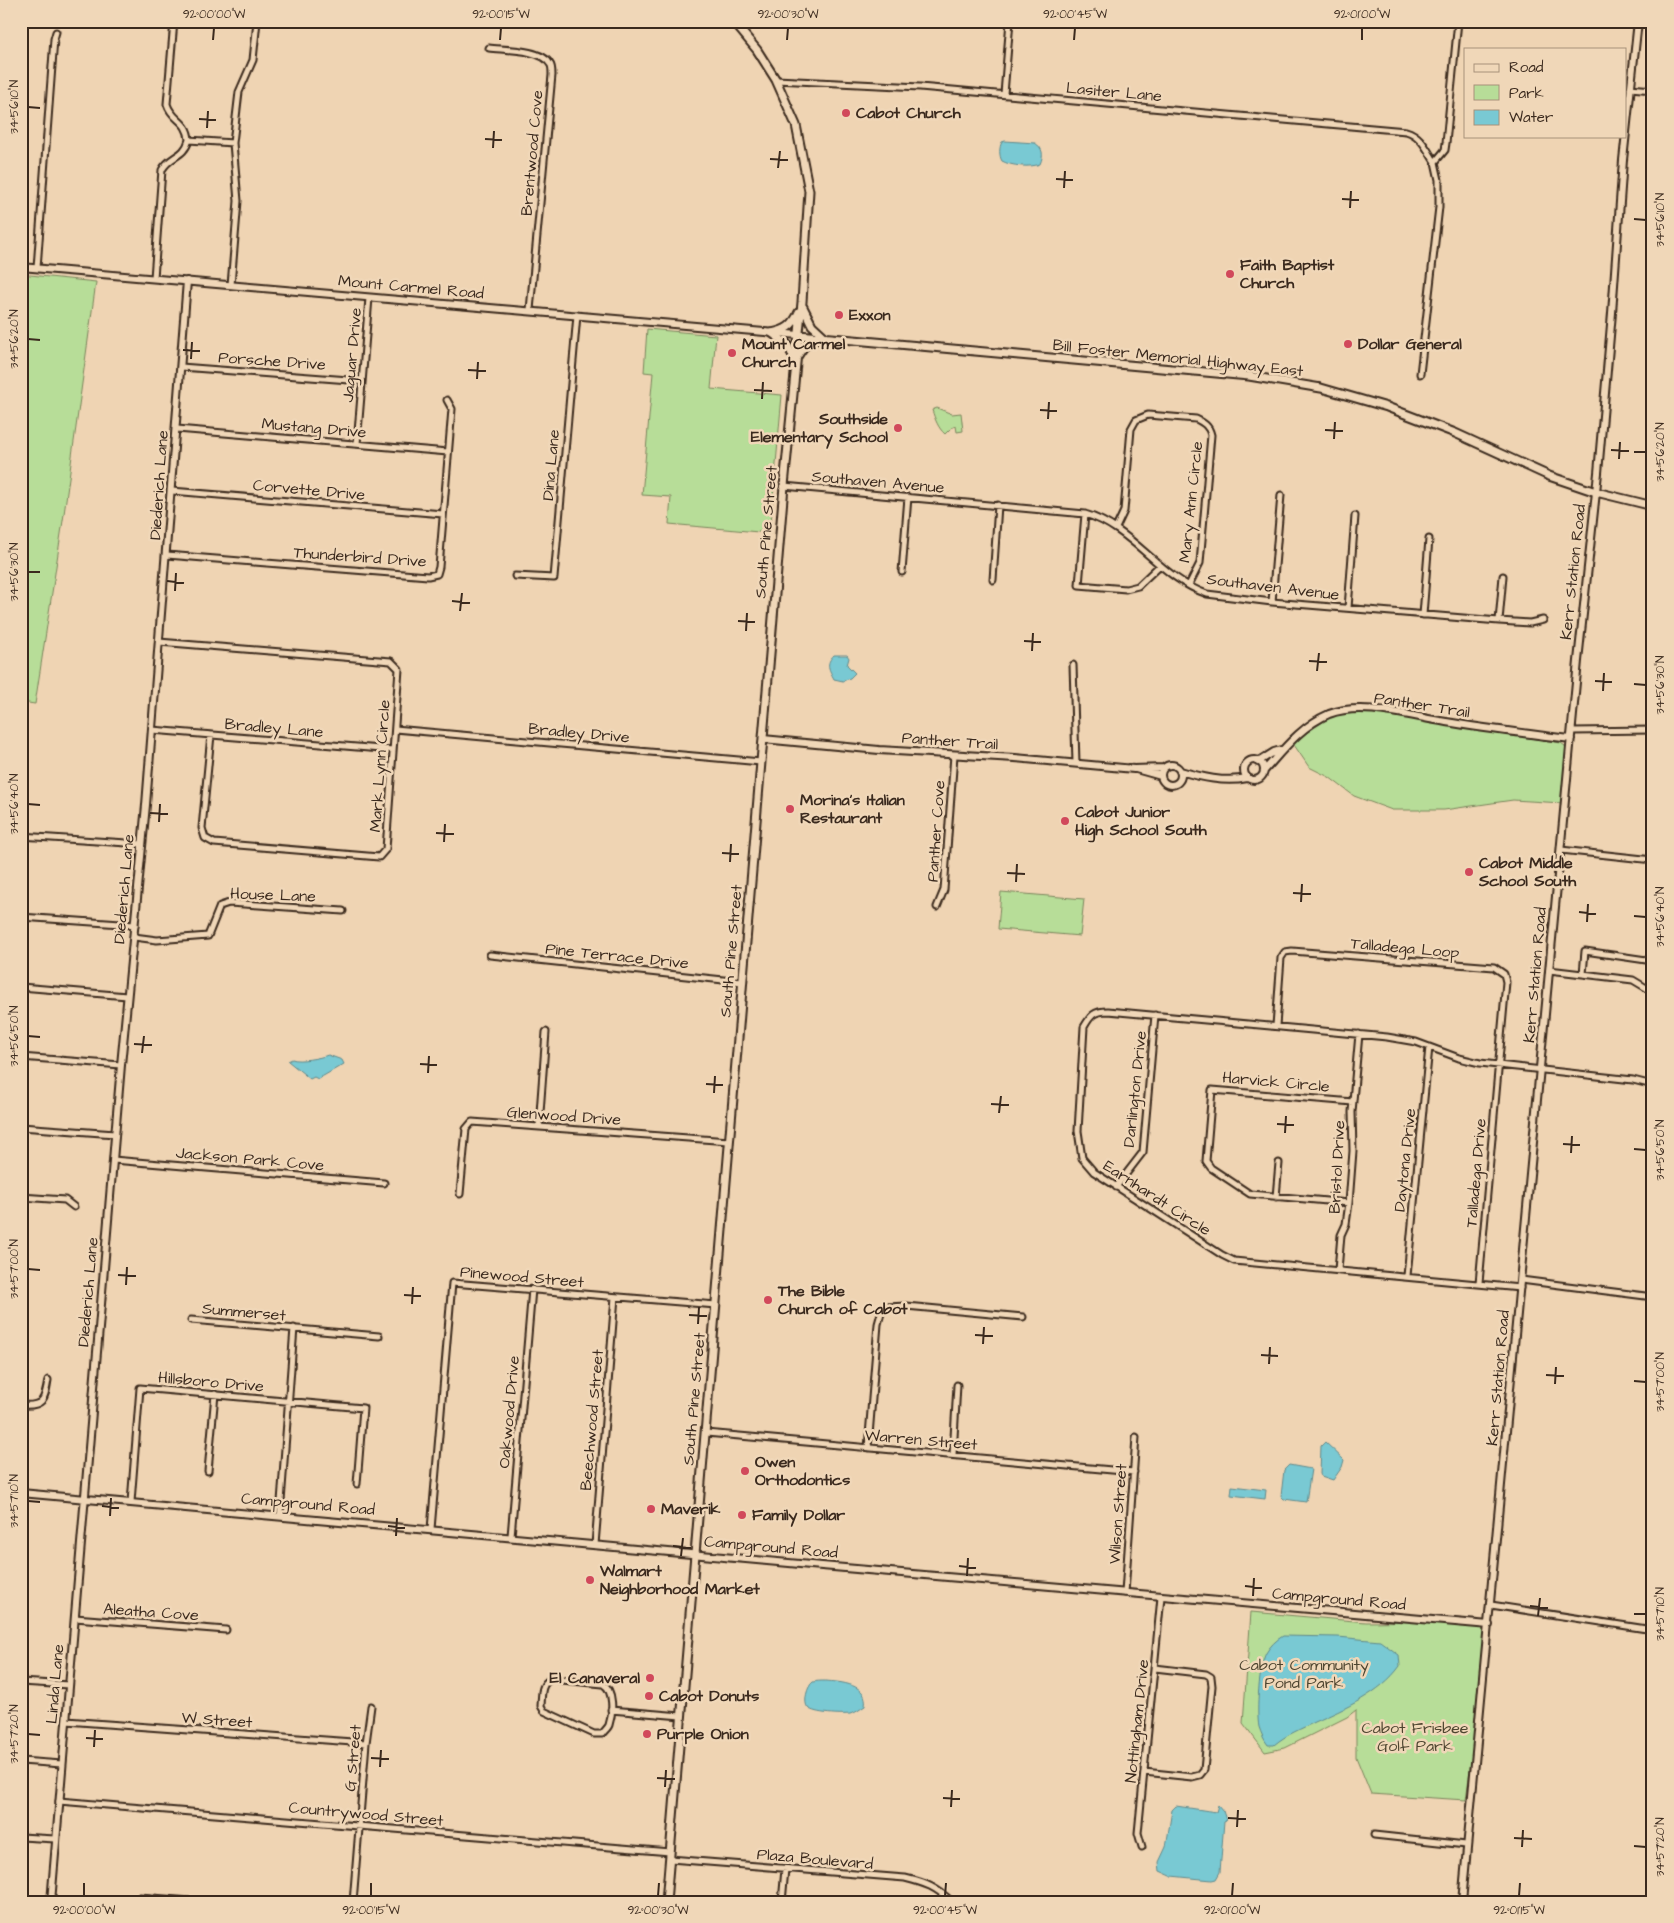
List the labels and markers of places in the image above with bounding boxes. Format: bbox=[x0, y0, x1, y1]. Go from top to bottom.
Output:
place label: Cabot Church bbox=[856, 102, 962, 124]
marker: Cabot Church bbox=[840, 107, 852, 119]
place label: Faith Baptist Church bbox=[1240, 254, 1335, 294]
marker: Faith Baptist Church bbox=[1224, 268, 1236, 280]
place label: Exxon bbox=[849, 304, 891, 326]
marker: Exxon bbox=[833, 309, 845, 321]
place label: Mount Carmel Church bbox=[742, 333, 846, 373]
place label: Dollar General bbox=[1358, 333, 1462, 355]
marker: Dollar General bbox=[1342, 338, 1354, 350]
marker: Mount Carmel Church bbox=[726, 347, 738, 359]
place label: Southside Elementary School bbox=[751, 408, 888, 449]
marker: Southside Elementary School bbox=[892, 422, 904, 434]
place label: Morina's Italian Restaurant bbox=[800, 789, 905, 829]
place label: Cabot Junior High School South bbox=[1075, 801, 1208, 843]
marker: Morina's Italian Restaurant bbox=[784, 803, 796, 815]
marker: Cabot Junior High School South bbox=[1059, 815, 1071, 827]
place label: Cabot Middle School South bbox=[1478, 852, 1577, 892]
marker: Cabot Middle School South bbox=[1463, 866, 1475, 878]
place label: The Bible Church of Cabot bbox=[777, 1280, 908, 1320]
marker: The Bible Church of Cabot bbox=[762, 1294, 774, 1306]
place label: Owen Orthodontics bbox=[755, 1451, 850, 1491]
marker: Owen Orthodontics bbox=[739, 1465, 751, 1477]
place label: Maverik bbox=[661, 1498, 721, 1520]
marker: Maverik bbox=[645, 1503, 657, 1515]
place label: Family Dollar bbox=[752, 1504, 845, 1527]
marker: Family Dollar bbox=[736, 1509, 748, 1521]
place label: Walmart Neighborhood Market bbox=[599, 1560, 760, 1602]
marker: Walmart Neighborhood Market bbox=[584, 1574, 596, 1586]
place label: El Canaveral bbox=[550, 1667, 640, 1689]
marker: El Canaveral bbox=[644, 1672, 656, 1684]
place label: Cabot Donuts bbox=[659, 1685, 759, 1707]
marker: Cabot Donuts bbox=[643, 1690, 655, 1702]
place label: Purple Onion bbox=[657, 1723, 749, 1745]
marker: Purple Onion bbox=[641, 1728, 653, 1740]

